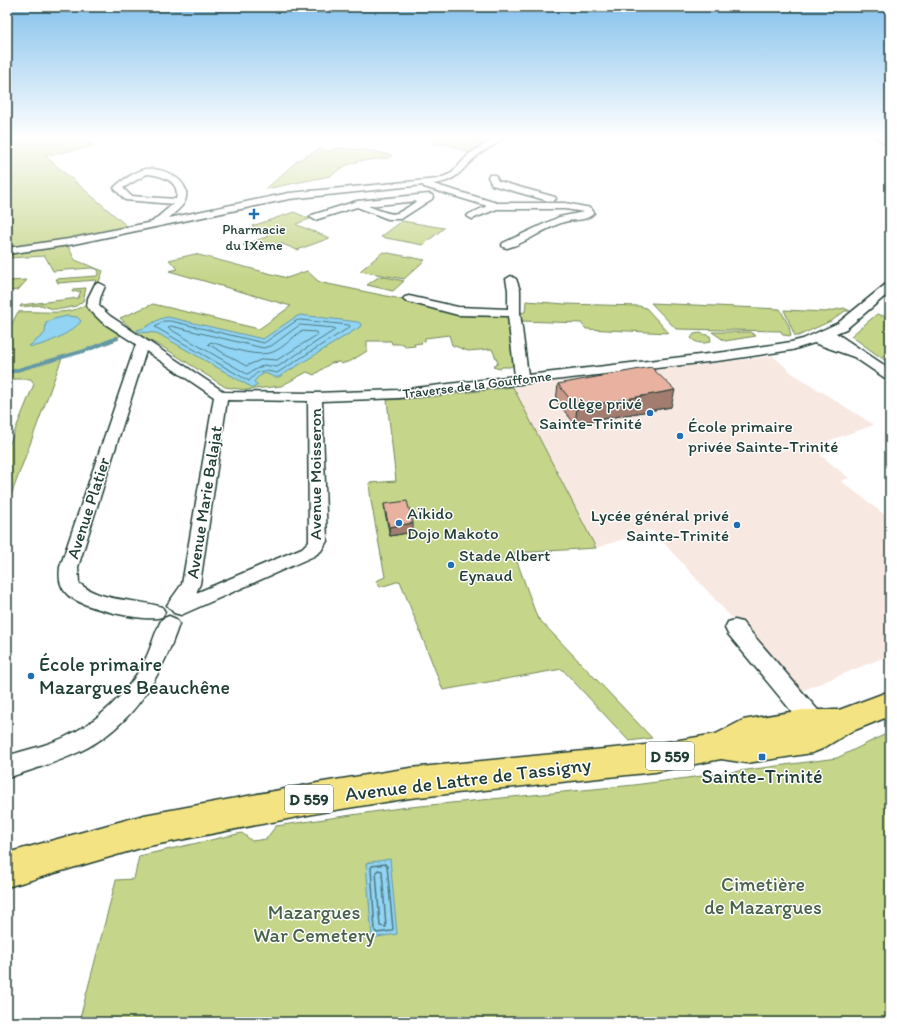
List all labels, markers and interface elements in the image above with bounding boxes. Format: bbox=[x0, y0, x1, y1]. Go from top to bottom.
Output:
marker: Pharmacie du IXème bbox=[249, 209, 259, 219]
place label: Pharmacie du IXème bbox=[222, 221, 286, 254]
street label: Traverse de la Gouffonne bbox=[402, 367, 553, 403]
place label: Collège privé Sainte-Trinité bbox=[539, 393, 642, 433]
street label: Avenue Moisseron bbox=[305, 408, 325, 540]
marker: Collège privé Sainte-Trinité bbox=[645, 408, 655, 418]
place label: École primaire privée Sainte-Trinité bbox=[688, 416, 838, 456]
street label: Avenue Marie Balajat bbox=[182, 424, 226, 580]
marker: École primaire privée Sainte-Trinité bbox=[675, 431, 685, 441]
street label: Avenue Platier bbox=[62, 454, 114, 561]
place label: Aïkido Dojo Makoto bbox=[407, 503, 499, 543]
place label: Lycée général privé Sainte-Trinité bbox=[591, 505, 729, 545]
marker: Aïkido Dojo Makoto bbox=[394, 518, 404, 528]
marker: Lycée général privé Sainte-Trinité bbox=[732, 520, 742, 530]
place label: Stade Albert Eynaud bbox=[459, 545, 550, 585]
marker: Stade Albert Eynaud bbox=[446, 560, 456, 570]
place label: École primaire Mazargues Beauchêne bbox=[39, 652, 230, 699]
marker: École primaire Mazargues Beauchêne bbox=[26, 671, 36, 681]
road number: D 559 bbox=[646, 742, 694, 770]
street label: Avenue de Lattre de Tassigny bbox=[344, 752, 593, 806]
marker: Sainte-Trinité bbox=[757, 752, 767, 762]
place label: Sainte-Trinité bbox=[702, 764, 822, 788]
road number: D 559 bbox=[285, 785, 333, 813]
park label: Cimetière de Mazargues bbox=[704, 872, 822, 919]
park label: Mazargues War Cemetery bbox=[253, 900, 375, 947]

